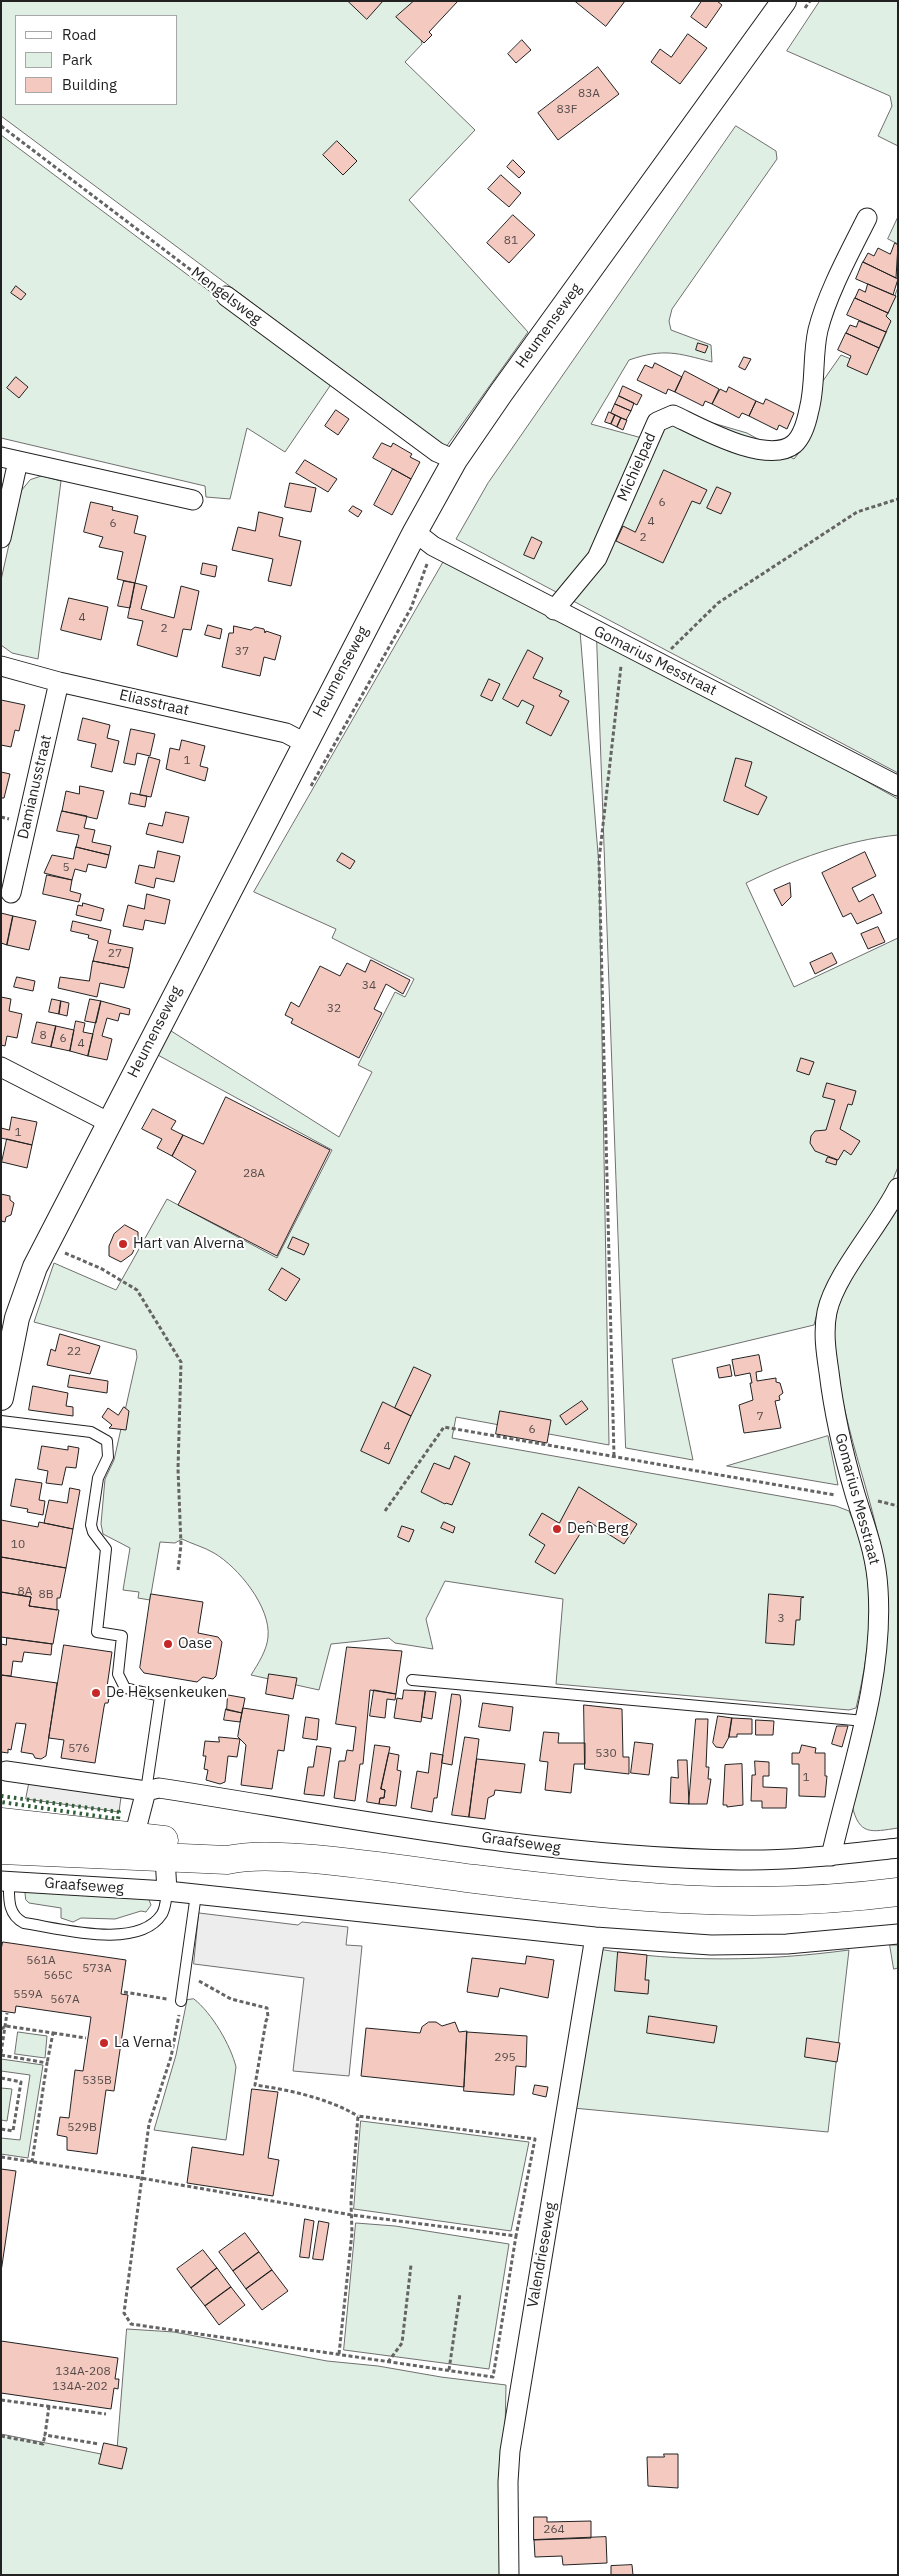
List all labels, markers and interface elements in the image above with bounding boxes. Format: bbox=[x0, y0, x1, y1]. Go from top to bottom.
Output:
legend bbox=[15, 15, 178, 105]
text: Road bbox=[62, 25, 97, 44]
text: Park bbox=[62, 50, 92, 69]
text: Building bbox=[62, 75, 117, 94]
house number: 83A bbox=[578, 87, 600, 101]
house number: 83F bbox=[556, 103, 578, 117]
house number: 81 bbox=[504, 234, 518, 248]
street label: Mengelsweg bbox=[187, 264, 265, 328]
street label: Heumenseweg bbox=[512, 280, 586, 372]
street label: Michielpad bbox=[614, 430, 660, 504]
house number: 6 bbox=[658, 496, 666, 510]
house number: 4 bbox=[647, 515, 655, 529]
house number: 6 bbox=[109, 517, 117, 531]
house number: 2 bbox=[639, 531, 647, 545]
house number: 4 bbox=[78, 611, 86, 625]
house number: 2 bbox=[160, 622, 168, 636]
street label: Gomarius Messtraat bbox=[591, 622, 719, 700]
street label: Heumenseweg bbox=[310, 624, 372, 720]
house number: 37 bbox=[235, 645, 249, 659]
street label: Eliasstraat bbox=[117, 686, 191, 720]
street label: Damianusstraat bbox=[14, 733, 56, 841]
house number: 1 bbox=[183, 754, 191, 768]
house number: 5 bbox=[62, 861, 70, 875]
house number: 27 bbox=[108, 947, 122, 961]
house number: 34 bbox=[362, 979, 376, 993]
street label: Heumenseweg bbox=[124, 983, 186, 1081]
house number: 32 bbox=[327, 1002, 341, 1016]
house number: 8 bbox=[39, 1029, 47, 1043]
house number: 6 bbox=[59, 1032, 67, 1046]
house number: 4 bbox=[77, 1037, 85, 1051]
house number: 1 bbox=[14, 1126, 22, 1140]
house number: 28A bbox=[243, 1167, 265, 1181]
place label: Hart van Alverna bbox=[133, 1235, 244, 1253]
marker: Hart van Alverna bbox=[117, 1238, 129, 1250]
house number: 22 bbox=[67, 1345, 81, 1359]
house number: 7 bbox=[756, 1410, 764, 1424]
house number: 6 bbox=[528, 1423, 536, 1437]
street label: Gomarius Messtraat bbox=[831, 1431, 883, 1567]
house number: 4 bbox=[383, 1440, 391, 1454]
place label: Den Berg bbox=[567, 1520, 628, 1538]
marker: Den Berg bbox=[551, 1523, 563, 1535]
house number: 10 bbox=[11, 1538, 25, 1552]
house number: 8A bbox=[18, 1585, 32, 1599]
house number: 8B bbox=[38, 1588, 54, 1602]
house number: 3 bbox=[777, 1612, 785, 1626]
place label: Oase bbox=[178, 1635, 212, 1653]
marker: Oase bbox=[162, 1638, 174, 1650]
place label: De Heksenkeuken bbox=[106, 1684, 227, 1702]
marker: De Heksenkeuken bbox=[90, 1687, 102, 1699]
house number: 576 bbox=[68, 1742, 90, 1756]
house number: 530 bbox=[595, 1747, 617, 1761]
house number: 1 bbox=[802, 1771, 810, 1785]
street label: Graafseweg bbox=[480, 1829, 562, 1857]
street label: Graafseweg bbox=[44, 1874, 124, 1898]
house number: 561A bbox=[26, 1954, 56, 1968]
house number: 573A bbox=[82, 1962, 112, 1976]
house number: 565C bbox=[43, 1969, 73, 1983]
house number: 559A bbox=[13, 1988, 43, 2002]
house number: 567A bbox=[50, 1993, 80, 2007]
place label: La Verna bbox=[114, 2034, 172, 2052]
marker: La Verna bbox=[98, 2037, 110, 2049]
house number: 295 bbox=[494, 2051, 516, 2065]
house number: 535B bbox=[82, 2074, 112, 2088]
house number: 529B bbox=[67, 2121, 97, 2135]
street label: Valendrieseweg bbox=[524, 2201, 560, 2309]
house number: 134A-208 bbox=[55, 2365, 111, 2379]
house number: 134A-202 bbox=[52, 2380, 108, 2394]
house number: 264 bbox=[543, 2523, 565, 2537]

